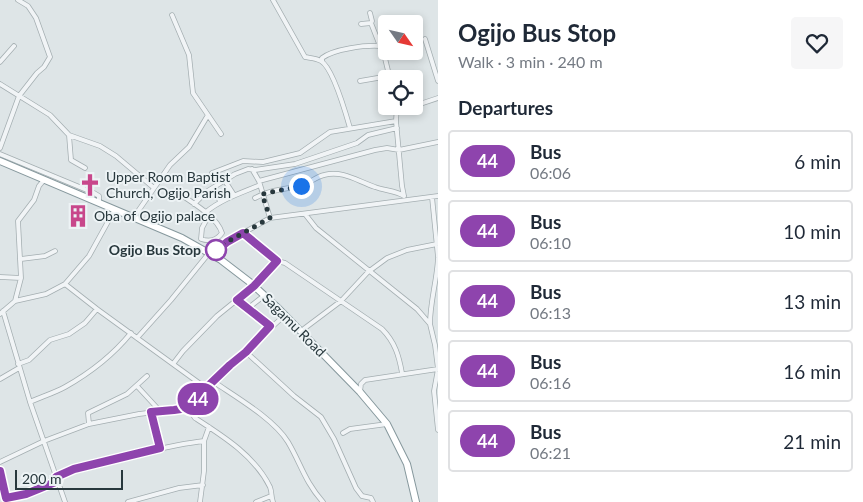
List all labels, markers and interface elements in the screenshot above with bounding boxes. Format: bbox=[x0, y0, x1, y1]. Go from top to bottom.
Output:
north arrow bbox=[378, 15, 422, 60]
map controls bbox=[378, 15, 423, 115]
button: heart bbox=[791, 17, 843, 69]
text: Ogijo Bus Stop bbox=[458, 18, 616, 47]
text: Walk · 3 min · 240 m bbox=[458, 52, 603, 71]
button: locate bbox=[378, 70, 423, 115]
text: Departures bbox=[458, 96, 553, 119]
text: Bus bbox=[530, 140, 561, 163]
text: 44 bbox=[477, 150, 498, 172]
text: 6 min bbox=[794, 150, 841, 173]
text: 06:06 bbox=[530, 163, 571, 182]
place label: Upper Room Baptist Church, Ogijo Parish bbox=[106, 168, 231, 201]
church icon: Upper Room Baptist Church, Ogijo Parish bbox=[77, 172, 103, 198]
your location bbox=[289, 174, 314, 199]
building icon: Oba of Ogijo palace bbox=[65, 203, 91, 229]
place label: Oba of Ogijo palace bbox=[94, 207, 215, 224]
text: Bus bbox=[530, 210, 561, 233]
text: 44 bbox=[477, 220, 498, 242]
text: 10 min bbox=[783, 220, 841, 243]
text: 06:10 bbox=[530, 233, 571, 252]
marker: Ogijo Bus Stop bbox=[205, 239, 227, 261]
place label: Ogijo Bus Stop bbox=[109, 241, 201, 258]
text: Bus bbox=[530, 280, 561, 303]
street label: Sagamu Road bbox=[259, 289, 330, 360]
text: 44 bbox=[477, 290, 498, 312]
text: 13 min bbox=[783, 290, 841, 313]
text: 06:13 bbox=[530, 303, 571, 322]
text: Bus bbox=[530, 350, 561, 373]
text: 44 bbox=[477, 360, 498, 382]
text: 16 min bbox=[783, 360, 841, 383]
text: 06:16 bbox=[530, 373, 571, 392]
line badge: 44 bbox=[176, 383, 220, 415]
text: 44 bbox=[188, 388, 208, 410]
text: Bus bbox=[530, 420, 561, 443]
text: 44 bbox=[477, 430, 498, 452]
text: 21 min bbox=[783, 430, 841, 453]
text: 06:21 bbox=[530, 443, 571, 462]
scale bar bbox=[15, 467, 122, 490]
text: 200 m bbox=[22, 470, 61, 487]

